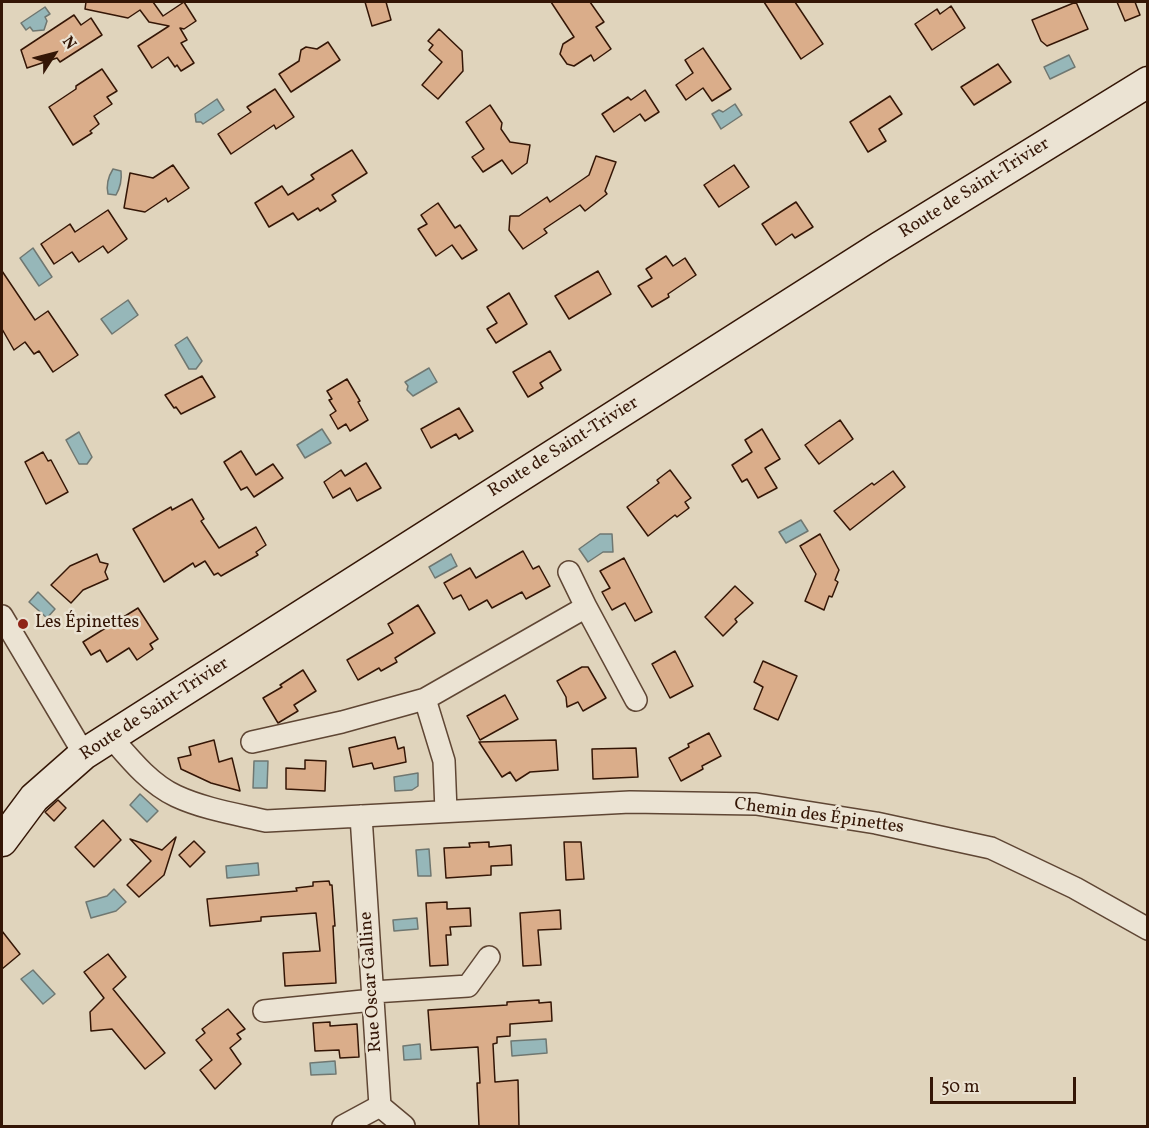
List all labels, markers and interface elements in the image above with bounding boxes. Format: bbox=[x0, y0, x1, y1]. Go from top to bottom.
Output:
north arrow bbox=[24, 24, 84, 84]
text: N bbox=[56, 32, 81, 55]
street label: Route de Saint-Trivier bbox=[896, 134, 1054, 244]
street label: Route de Saint-Trivier bbox=[485, 393, 643, 503]
place label: Les Épinettes bbox=[35, 613, 139, 635]
marker: Les Épinettes bbox=[16, 617, 30, 631]
street label: Route de Saint-Trivier bbox=[77, 654, 233, 766]
street label: Chemin des Épinettes bbox=[733, 794, 905, 840]
street label: Rue Oscar Galline bbox=[356, 911, 388, 1053]
scale bar bbox=[933, 1065, 1078, 1103]
text: 50 m bbox=[941, 1075, 980, 1100]

